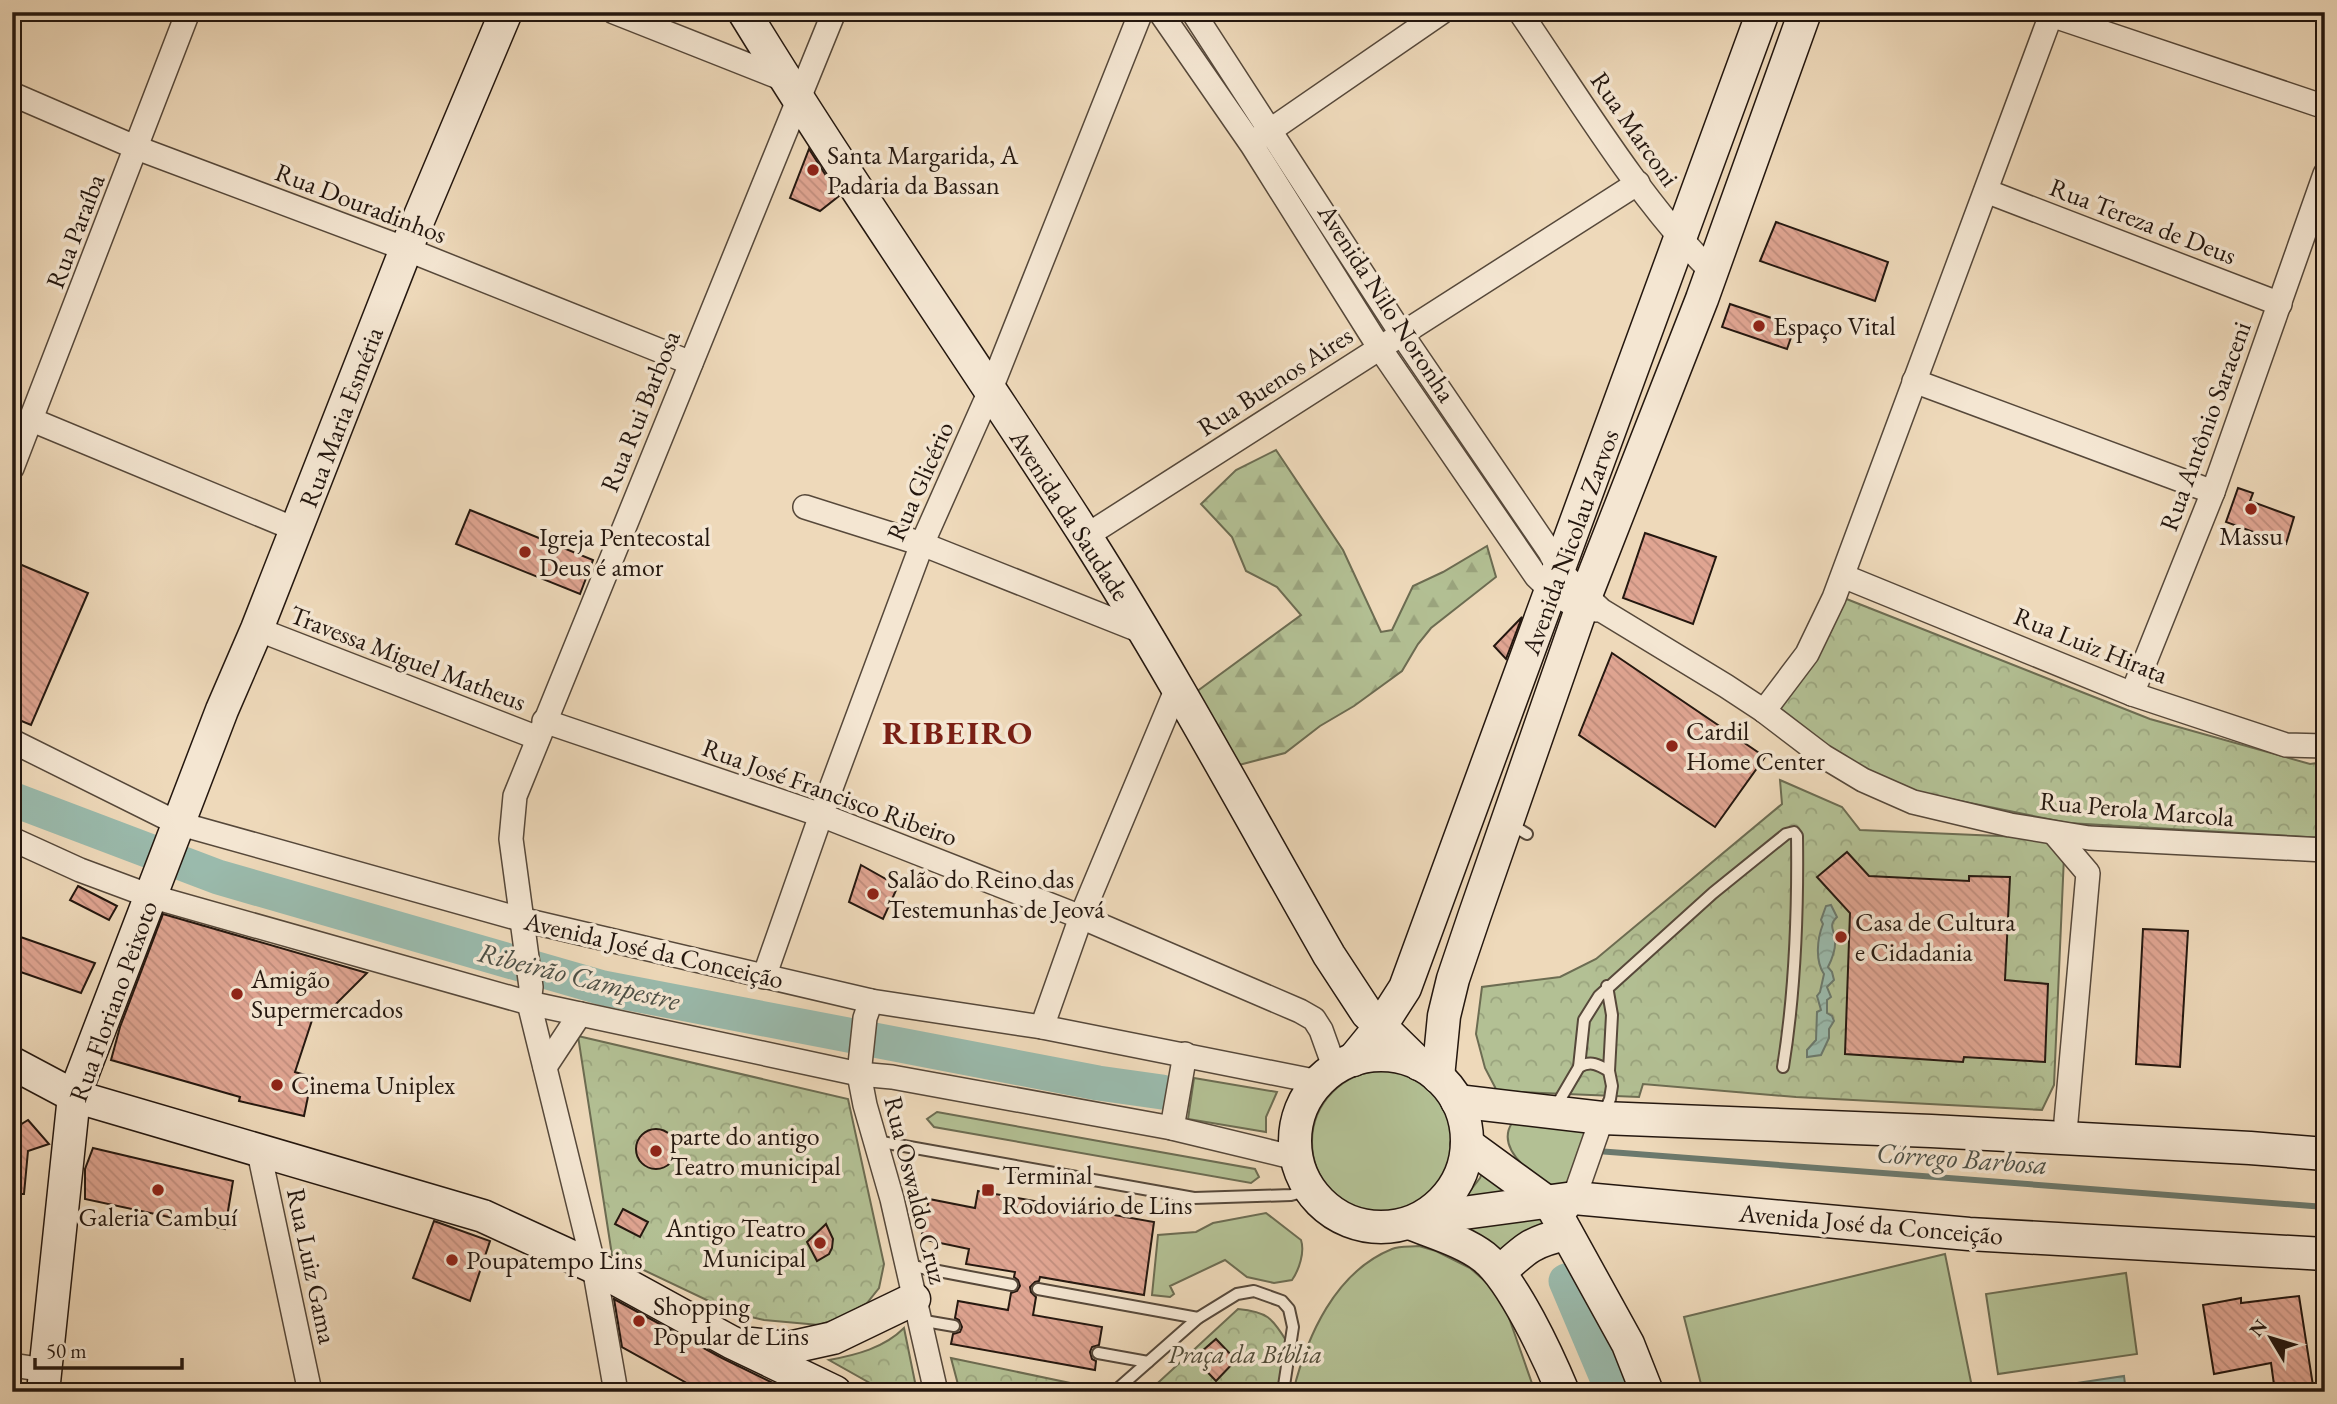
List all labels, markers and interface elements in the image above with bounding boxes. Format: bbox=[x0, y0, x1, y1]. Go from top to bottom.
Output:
street label: Rua Marconi bbox=[1583, 65, 1687, 193]
place label: Santa Margarida, A Padaria da Bassan bbox=[827, 138, 1019, 202]
street label: Rua Douradinhos bbox=[270, 155, 452, 251]
marker: Santa Margarida, A Padaria da Bassan bbox=[805, 162, 821, 178]
street label: Rua Paraíba bbox=[38, 168, 113, 293]
street label: Rua Tereza de Deus bbox=[2045, 170, 2241, 272]
street label: Avenida Nilo Noronha bbox=[1310, 197, 1464, 409]
place label: Espaço Vital bbox=[1773, 309, 1896, 343]
street label: Rua Antônio Saraceni bbox=[2151, 317, 2259, 535]
street label: Rua Buenos Aires bbox=[1191, 318, 1359, 444]
marker: Espaço Vital bbox=[1751, 318, 1767, 334]
street label: Rua Maria Esméria bbox=[291, 321, 391, 512]
street label: Rua Rui Barbosa bbox=[592, 325, 688, 497]
street label: Rua Glicério bbox=[879, 416, 961, 546]
street label: Avenida da Saudade bbox=[1001, 422, 1138, 607]
street label: Avenida Nicolau Zarvos bbox=[1513, 425, 1627, 660]
marker: Massu bbox=[2243, 501, 2259, 517]
place label: Massu bbox=[2219, 519, 2283, 553]
place label: Igreja Pentecostal Deus é amor bbox=[539, 520, 711, 584]
marker: Igreja Pentecostal Deus é amor bbox=[517, 544, 533, 560]
street label: Travessa Miguel Matheus bbox=[285, 597, 531, 719]
street label: Rua Luiz Hirata bbox=[2009, 599, 2174, 692]
district label: RIBEIRO bbox=[882, 711, 1034, 754]
place label: Cardil Home Center bbox=[1686, 714, 1825, 778]
street label: Rua José Francisco Ribeiro bbox=[698, 730, 962, 854]
marker: Cardil Home Center bbox=[1664, 738, 1680, 754]
street label: Rua Perola Marcola bbox=[2038, 784, 2236, 834]
place label: Salão do Reino das Testemunhas de Jeová bbox=[887, 862, 1105, 926]
marker: Salão do Reino das Testemunhas de Jeová bbox=[865, 886, 881, 902]
street label: Rua Floriano Peixoto bbox=[61, 896, 165, 1106]
street label: Avenida José da Conceição bbox=[520, 903, 787, 996]
place label: Casa de Cultura e Cidadania bbox=[1855, 905, 2016, 969]
marker: Casa de Cultura e Cidadania bbox=[1833, 929, 1849, 945]
water label: Ribeirão Campestre bbox=[474, 933, 684, 1019]
place label: Amigão Supermercados bbox=[250, 962, 403, 1026]
marker: Amigão Supermercados bbox=[229, 986, 245, 1002]
place label: Cinema Uniplex bbox=[291, 1068, 456, 1102]
marker: Cinema Uniplex bbox=[269, 1077, 285, 1093]
street label: Rua Oswaldo Cruz bbox=[876, 1093, 956, 1287]
place label: parte do antigo Teatro municipal bbox=[670, 1119, 841, 1183]
water label: Córrego Barbosa bbox=[1875, 1134, 2049, 1182]
marker: parte do antigo Teatro municipal bbox=[648, 1143, 664, 1159]
place label: Terminal Rodoviário de Lins bbox=[1002, 1158, 1192, 1222]
marker: Galeria Cambuí bbox=[150, 1182, 166, 1198]
marker: Terminal Rodoviário de Lins bbox=[980, 1182, 996, 1198]
street label: Rua Luiz Gama bbox=[279, 1185, 345, 1347]
street label: Avenida José da Conceição bbox=[1736, 1195, 2005, 1252]
place label: Galeria Cambuí bbox=[79, 1200, 238, 1234]
place label: Antigo Teatro Municipal bbox=[664, 1211, 806, 1275]
marker: Antigo Teatro Municipal bbox=[812, 1235, 828, 1251]
place label: Poupatempo Lins bbox=[466, 1243, 643, 1277]
marker: Poupatempo Lins bbox=[444, 1252, 460, 1268]
place label: Shopping Popular de Lins bbox=[653, 1289, 809, 1353]
north arrow bbox=[2236, 1302, 2306, 1372]
marker: Shopping Popular de Lins bbox=[631, 1313, 647, 1329]
text: N bbox=[2243, 1314, 2273, 1342]
scale bar bbox=[35, 1327, 182, 1371]
text: 50 m bbox=[46, 1337, 87, 1364]
park label: Praça da Bíblia bbox=[1168, 1337, 1322, 1371]

